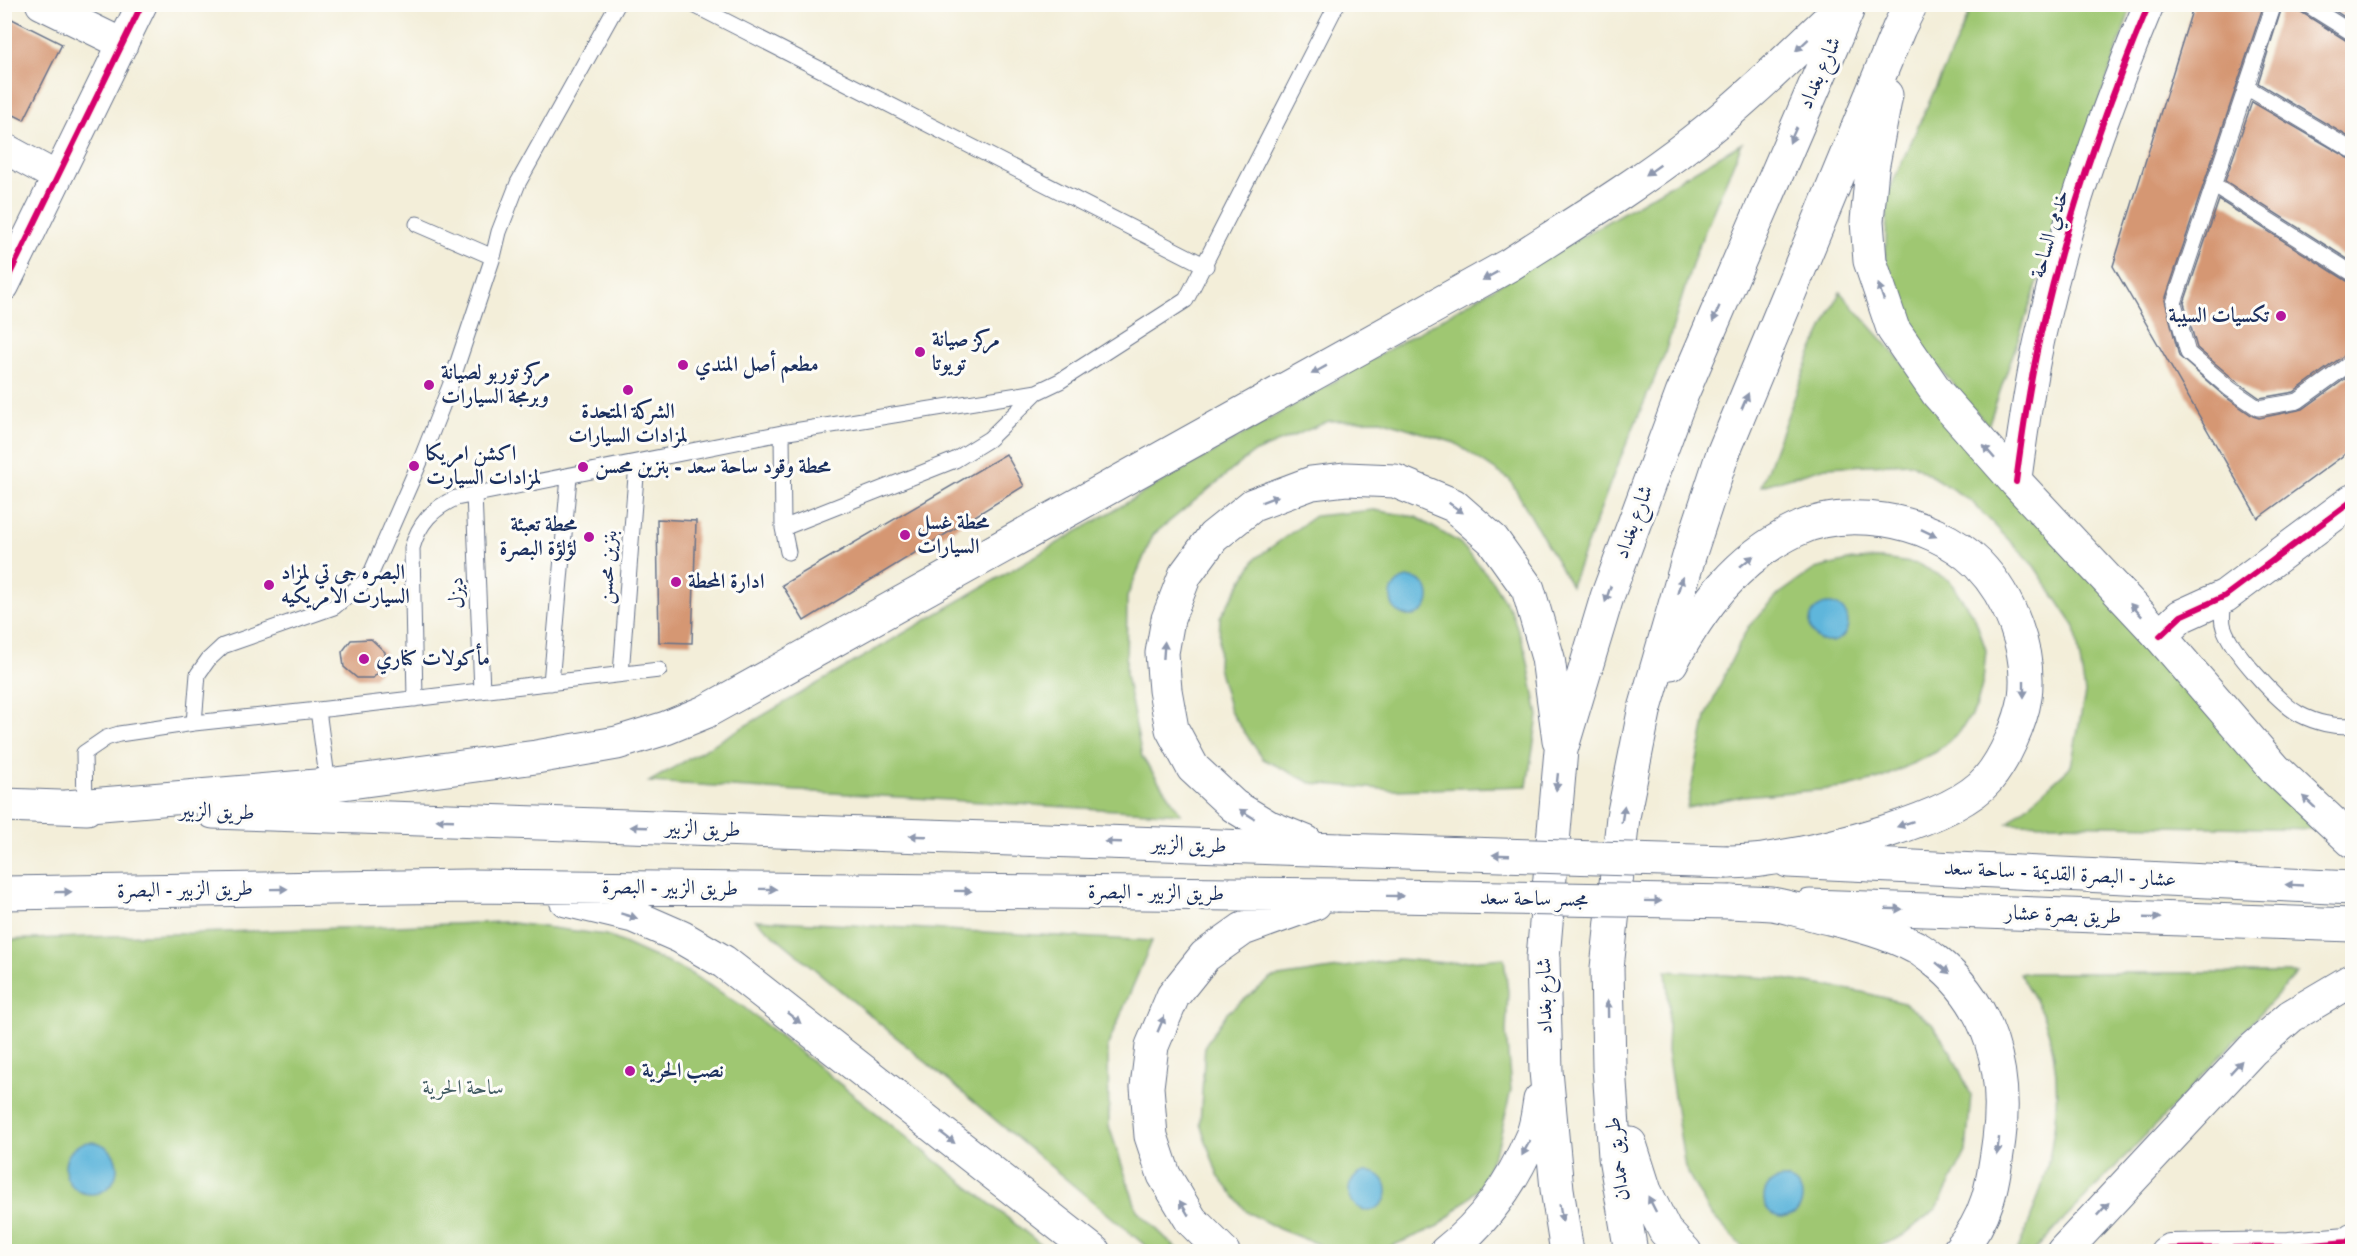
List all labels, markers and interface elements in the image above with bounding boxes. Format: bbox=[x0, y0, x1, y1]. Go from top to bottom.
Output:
street label: شارع بغداد bbox=[1793, 33, 1851, 115]
one-way arrow bbox=[1796, 37, 1810, 51]
one-way arrow bbox=[1788, 126, 1797, 143]
one-way arrow bbox=[1646, 163, 1661, 175]
street label: خدمي الساحة bbox=[2025, 187, 2078, 282]
one-way arrow bbox=[1481, 271, 1498, 281]
one-way arrow bbox=[1875, 283, 1885, 301]
place label: تكسيات السيبة bbox=[2168, 303, 2270, 329]
one-way arrow bbox=[1710, 305, 1720, 323]
marker: تكسيات السيبة bbox=[2274, 309, 2288, 323]
place label: مركز صيانة تويوتا bbox=[932, 327, 1000, 377]
marker: مركز صيانة تويوتا bbox=[913, 345, 927, 359]
place label: مطعم أصل المندي bbox=[695, 350, 819, 383]
marker: مطعم أصل المندي bbox=[676, 358, 690, 372]
place label: مركز توربو لصيانة وبرمجة السيارات bbox=[441, 360, 550, 410]
one-way arrow bbox=[1311, 365, 1327, 376]
marker: مركز توربو لصيانة وبرمجة السيارات bbox=[422, 378, 436, 392]
marker: الشركة المتحدة لمزادات السيارات bbox=[621, 383, 635, 397]
one-way arrow bbox=[1740, 391, 1750, 409]
place label: الشركة المتحدة لمزادات السيارات bbox=[568, 398, 688, 449]
place label: اكشن امريكا لمزادات السيارت bbox=[426, 441, 541, 491]
one-way arrow bbox=[1983, 445, 1996, 460]
place label: محطة وقود ساحة سعد - بنزين محسن bbox=[595, 454, 832, 480]
marker: اكشن امريكا لمزادات السيارت bbox=[407, 459, 421, 473]
marker: محطة وقود ساحة سعد - بنزين محسن bbox=[576, 460, 590, 474]
street label: شارع بغداد bbox=[1609, 482, 1663, 564]
one-way arrow bbox=[1261, 493, 1279, 503]
one-way arrow bbox=[1447, 502, 1463, 514]
place label: محطة غسل السيارات bbox=[917, 510, 991, 560]
place label: محطة تعبئة لؤلؤة البصرة bbox=[499, 512, 578, 562]
marker: محطة غسل السيارات bbox=[898, 528, 912, 542]
one-way arrow bbox=[1920, 528, 1938, 538]
street label: بنزين محسن bbox=[592, 529, 624, 605]
marker: محطة تعبئة لؤلؤة البصرة bbox=[582, 530, 596, 544]
one-way arrow bbox=[1740, 556, 1755, 568]
place label: البصره جي تي لمزاد السيارت الامريكيه bbox=[281, 560, 410, 611]
place label: ادارة المحطة bbox=[688, 569, 765, 595]
marker: ادارة المحطة bbox=[669, 575, 683, 589]
one-way arrow bbox=[1676, 576, 1685, 594]
street label: ديزل bbox=[443, 577, 471, 609]
marker: البصره جي تي لمزاد السيارت الامريكيه bbox=[262, 578, 276, 592]
one-way arrow bbox=[1602, 585, 1612, 603]
one-way arrow bbox=[2129, 603, 2143, 618]
one-way arrow bbox=[1159, 640, 1168, 659]
place label: مأكولات كناري bbox=[376, 643, 490, 675]
marker: مأكولات كناري bbox=[357, 652, 371, 666]
one-way arrow bbox=[2019, 679, 2029, 698]
one-way arrow bbox=[1552, 772, 1562, 791]
one-way arrow bbox=[2301, 795, 2316, 809]
street label: طريق الزبير bbox=[177, 798, 255, 826]
one-way arrow bbox=[1619, 805, 1628, 824]
one-way arrow bbox=[1239, 808, 1255, 819]
one-way arrow bbox=[435, 815, 454, 825]
street label: طريق الزبير bbox=[663, 815, 741, 843]
one-way arrow bbox=[1896, 820, 1914, 830]
one-way arrow bbox=[630, 822, 649, 831]
one-way arrow bbox=[909, 831, 928, 841]
street label: طريق الزبير bbox=[1149, 831, 1227, 859]
one-way arrow bbox=[1104, 838, 1123, 847]
one-way arrow bbox=[1492, 850, 1511, 860]
street label: عشار - البصرة القديمة - ساحة سعد bbox=[1943, 855, 2177, 893]
street label: طريق الزبير - البصرة bbox=[602, 874, 738, 902]
street label: طريق الزبير - البصرة bbox=[117, 876, 253, 904]
street label: طريق الزبير - البصرة bbox=[1088, 879, 1224, 907]
one-way arrow bbox=[2285, 881, 2304, 890]
one-way arrow bbox=[269, 884, 288, 893]
one-way arrow bbox=[758, 884, 777, 894]
street label: مجسر ساحة سعد bbox=[1480, 885, 1589, 913]
one-way arrow bbox=[953, 886, 972, 896]
one-way arrow bbox=[53, 887, 72, 897]
one-way arrow bbox=[1386, 891, 1405, 901]
one-way arrow bbox=[1643, 896, 1662, 906]
street label: طريق بصرة عشار bbox=[2002, 900, 2122, 930]
one-way arrow bbox=[1885, 904, 1904, 913]
one-way arrow bbox=[620, 912, 638, 921]
one-way arrow bbox=[2142, 913, 2161, 923]
street label: شارع بغداد bbox=[1531, 957, 1563, 1034]
one-way arrow bbox=[1935, 961, 1950, 974]
one-way arrow bbox=[1603, 999, 1612, 1018]
one-way arrow bbox=[787, 1011, 802, 1023]
one-way arrow bbox=[1156, 1014, 1166, 1032]
place label: نصب الحرية bbox=[642, 1058, 724, 1084]
one-way arrow bbox=[2229, 1059, 2243, 1074]
marker: نصب الحرية bbox=[623, 1064, 637, 1078]
park label: ساحة الحرية bbox=[422, 1075, 504, 1101]
street label: طريق حمدان bbox=[1600, 1115, 1636, 1203]
one-way arrow bbox=[940, 1131, 956, 1144]
one-way arrow bbox=[1993, 1136, 2003, 1155]
one-way arrow bbox=[1521, 1140, 1531, 1157]
one-way arrow bbox=[1647, 1196, 1656, 1213]
one-way arrow bbox=[1179, 1200, 1190, 1216]
one-way arrow bbox=[2096, 1202, 2109, 1217]
one-way arrow bbox=[1557, 1204, 1566, 1223]

